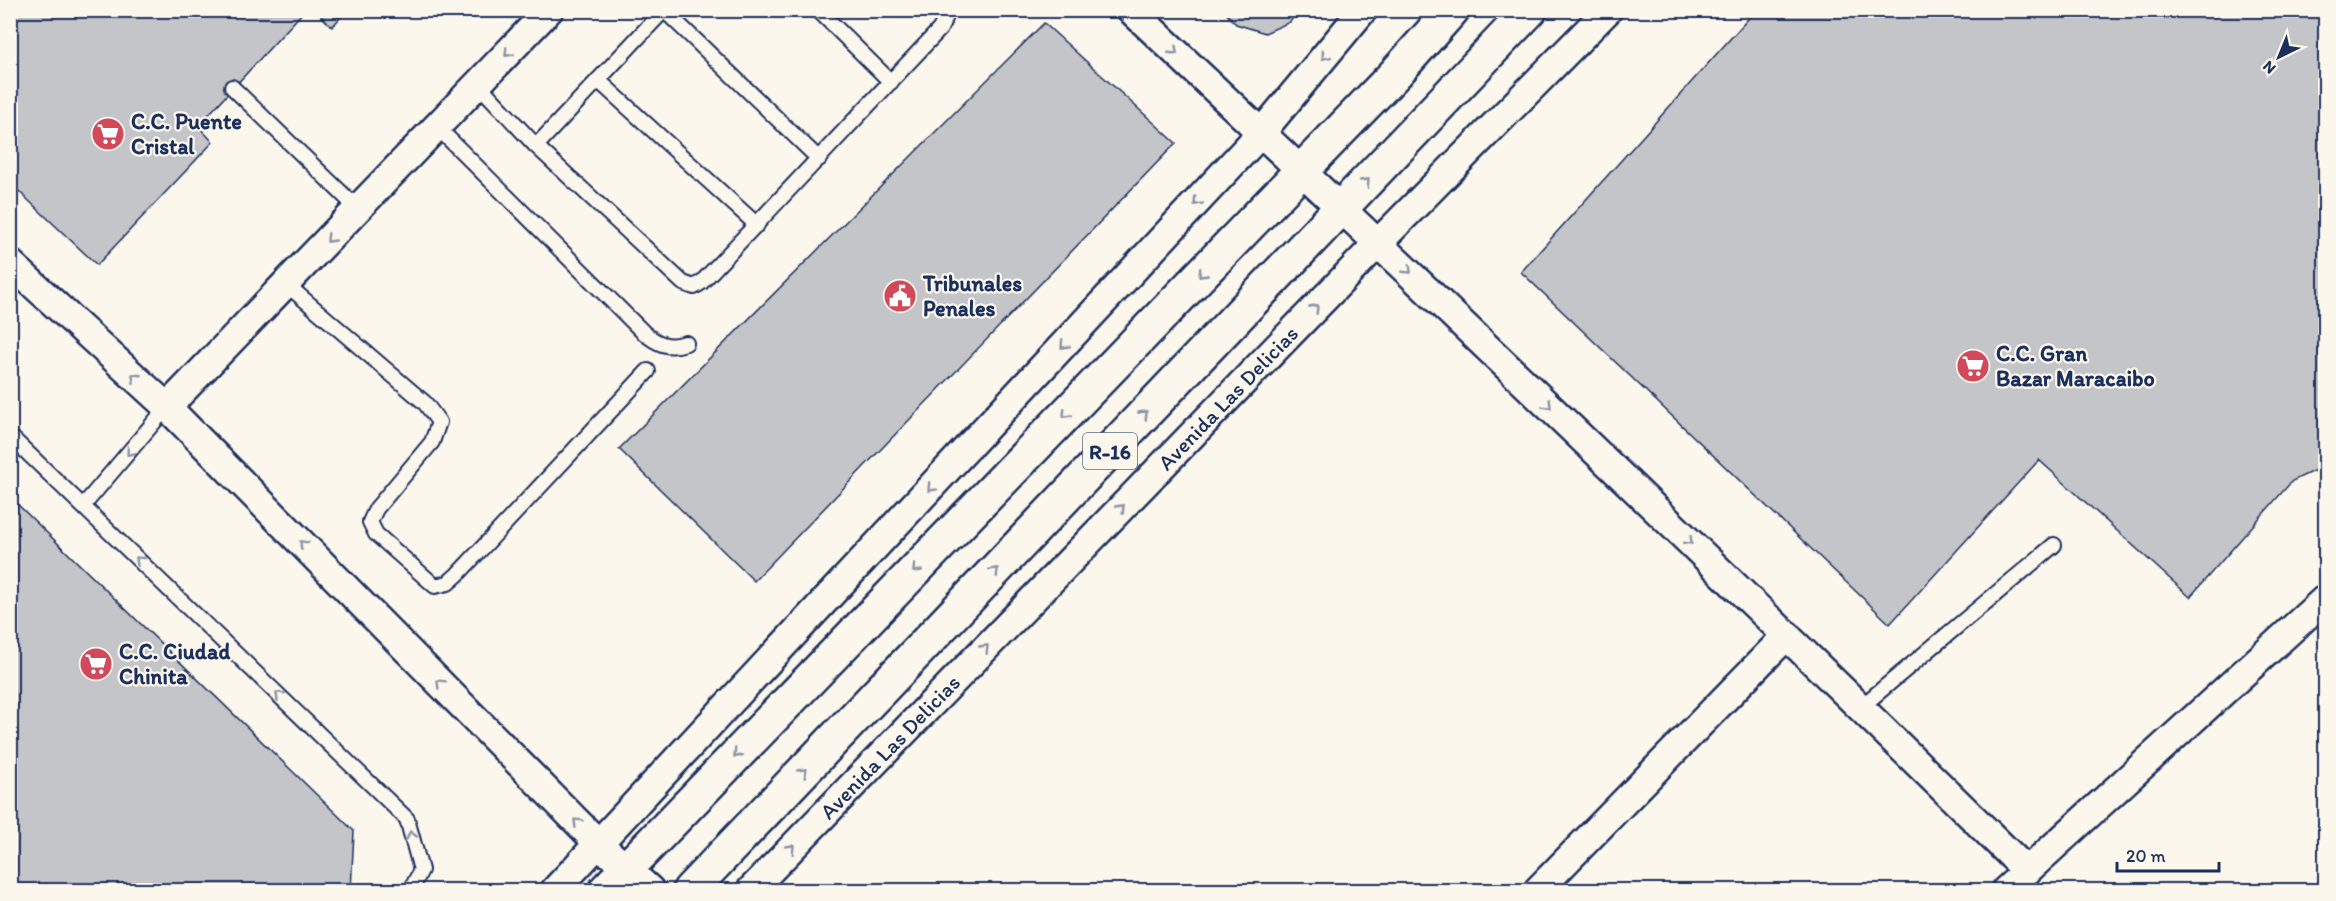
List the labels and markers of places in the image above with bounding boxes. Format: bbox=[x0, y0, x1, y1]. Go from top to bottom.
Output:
place label: C.C. Puente Cristal bbox=[131, 108, 242, 160]
supermarket icon: C.C. Puente Cristal bbox=[90, 116, 126, 152]
place label: Tribunales Penales bbox=[922, 270, 1022, 322]
public building icon: Tribunales Penales bbox=[882, 278, 918, 314]
place label: C.C. Gran Bazar Maracaibo bbox=[1996, 340, 2155, 392]
supermarket icon: C.C. Gran Bazar Maracaibo bbox=[1955, 348, 1991, 384]
place label: C.C. Ciudad Chinita bbox=[119, 638, 230, 690]
supermarket icon: C.C. Ciudad Chinita bbox=[78, 646, 114, 682]

